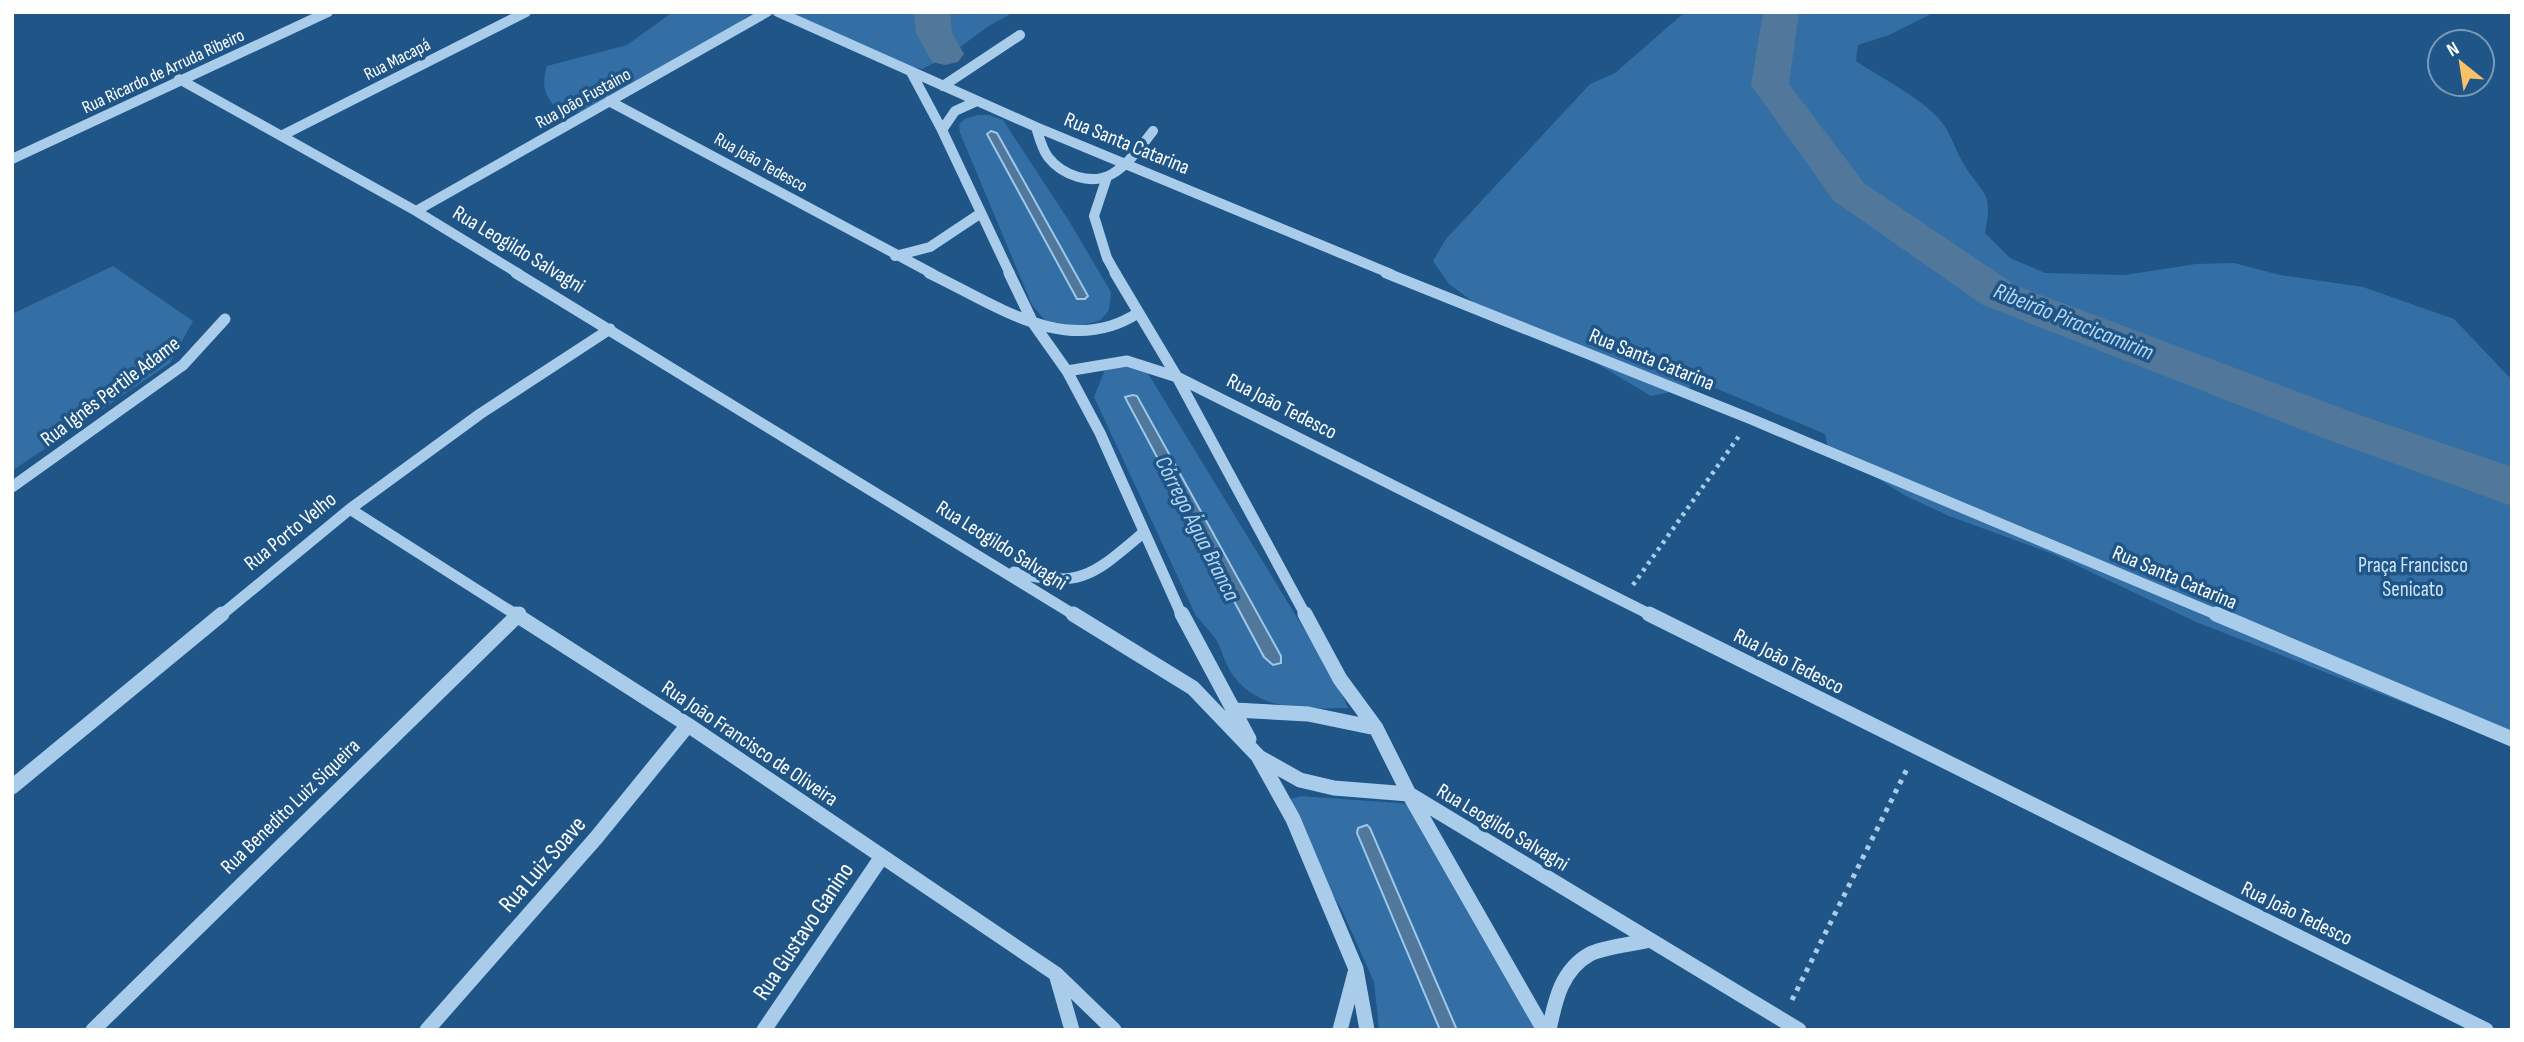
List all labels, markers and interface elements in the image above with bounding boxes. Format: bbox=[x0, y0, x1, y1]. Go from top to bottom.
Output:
street label: Rua Ricardo de Arruda Ribeiro bbox=[79, 25, 248, 118]
north arrow bbox=[2426, 28, 2496, 98]
street label: Rua Macapá bbox=[361, 34, 434, 85]
text: N bbox=[2443, 37, 2463, 62]
street label: Rua João Fustaino bbox=[532, 64, 635, 133]
street label: Rua Santa Catarina bbox=[1060, 107, 1193, 180]
street label: Rua João Tedesco bbox=[711, 128, 811, 197]
street label: Rua Leogildo Salvagni bbox=[448, 200, 589, 299]
water label: Ribeirão Piracicamirim bbox=[1990, 277, 2158, 367]
street label: Rua Santa Catarina bbox=[1585, 323, 1718, 396]
street label: Rua Ignês Pertile Adame bbox=[36, 331, 185, 452]
street label: Rua João Tedesco bbox=[1222, 368, 1341, 445]
water label: Córrego Água Branca bbox=[1149, 451, 1246, 606]
street label: Rua Porto Velho bbox=[239, 487, 341, 576]
street label: Rua Leogildo Salvagni bbox=[932, 495, 1072, 596]
street label: Rua Santa Catarina bbox=[2109, 540, 2241, 615]
park label: Praça Francisco Senicato bbox=[2358, 553, 2468, 602]
street label: Rua João Tedesco bbox=[1729, 623, 1848, 700]
street label: Rua João Francisco de Oliveira bbox=[657, 675, 843, 812]
street label: Rua Benedito Luiz Siqueira bbox=[216, 733, 365, 879]
street label: Rua Leogildo Salvagni bbox=[1432, 778, 1573, 877]
street label: Rua Luiz Soave bbox=[493, 810, 592, 918]
street label: Rua Gustavo Ganino bbox=[747, 857, 860, 1006]
street label: Rua João Tedesco bbox=[2237, 876, 2356, 951]

